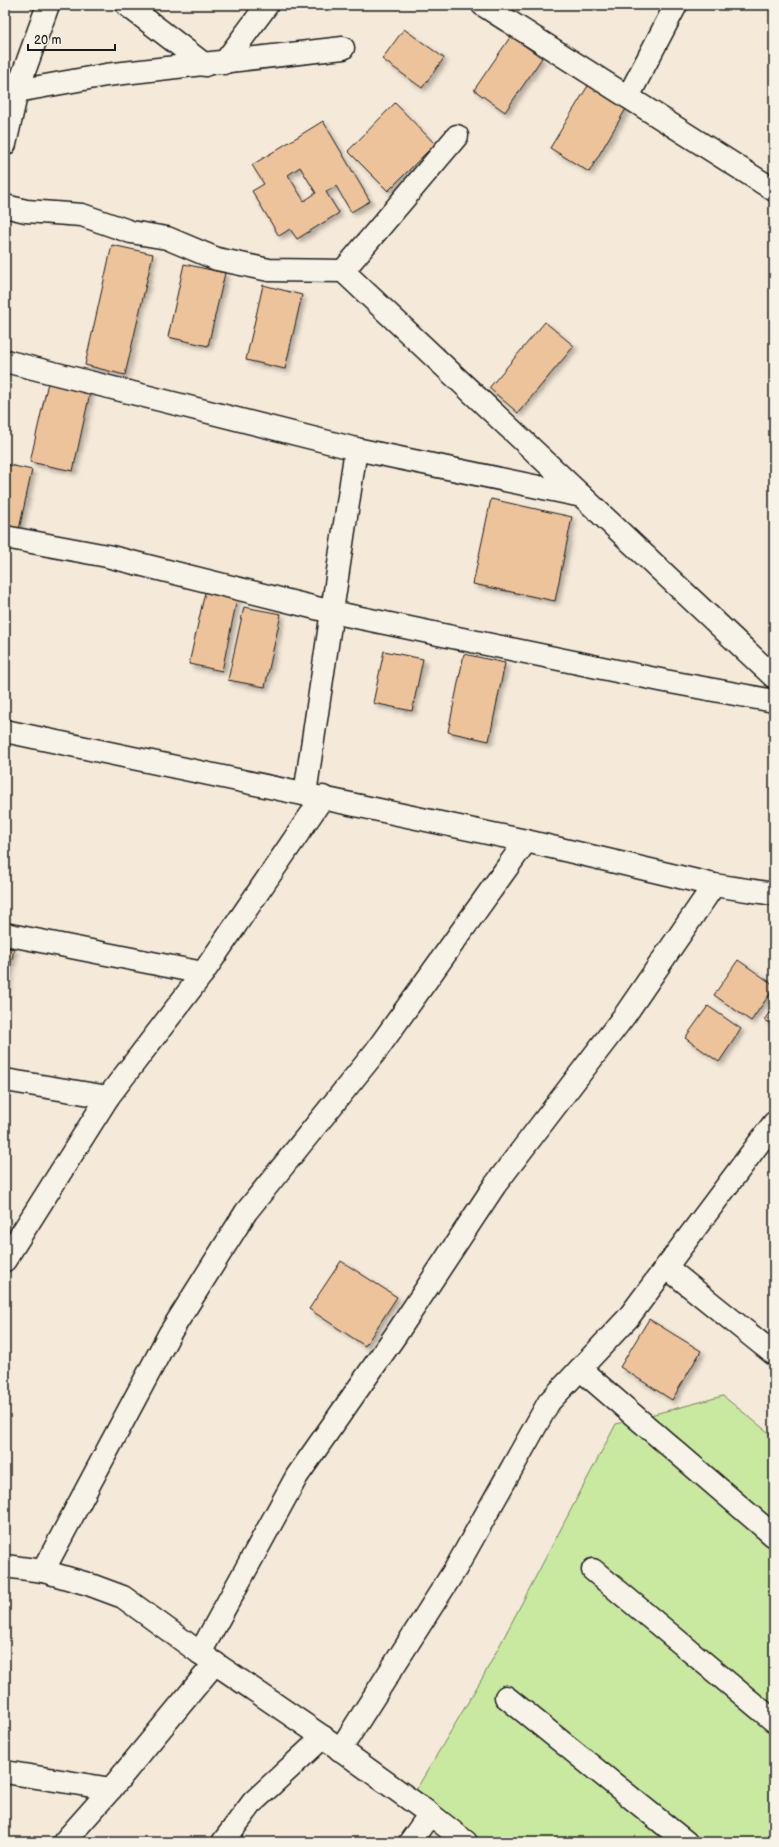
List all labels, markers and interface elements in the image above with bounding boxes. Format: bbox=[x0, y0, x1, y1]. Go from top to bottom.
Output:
scale bar bbox=[28, 26, 115, 52]
text: 20 m bbox=[34, 33, 61, 48]

